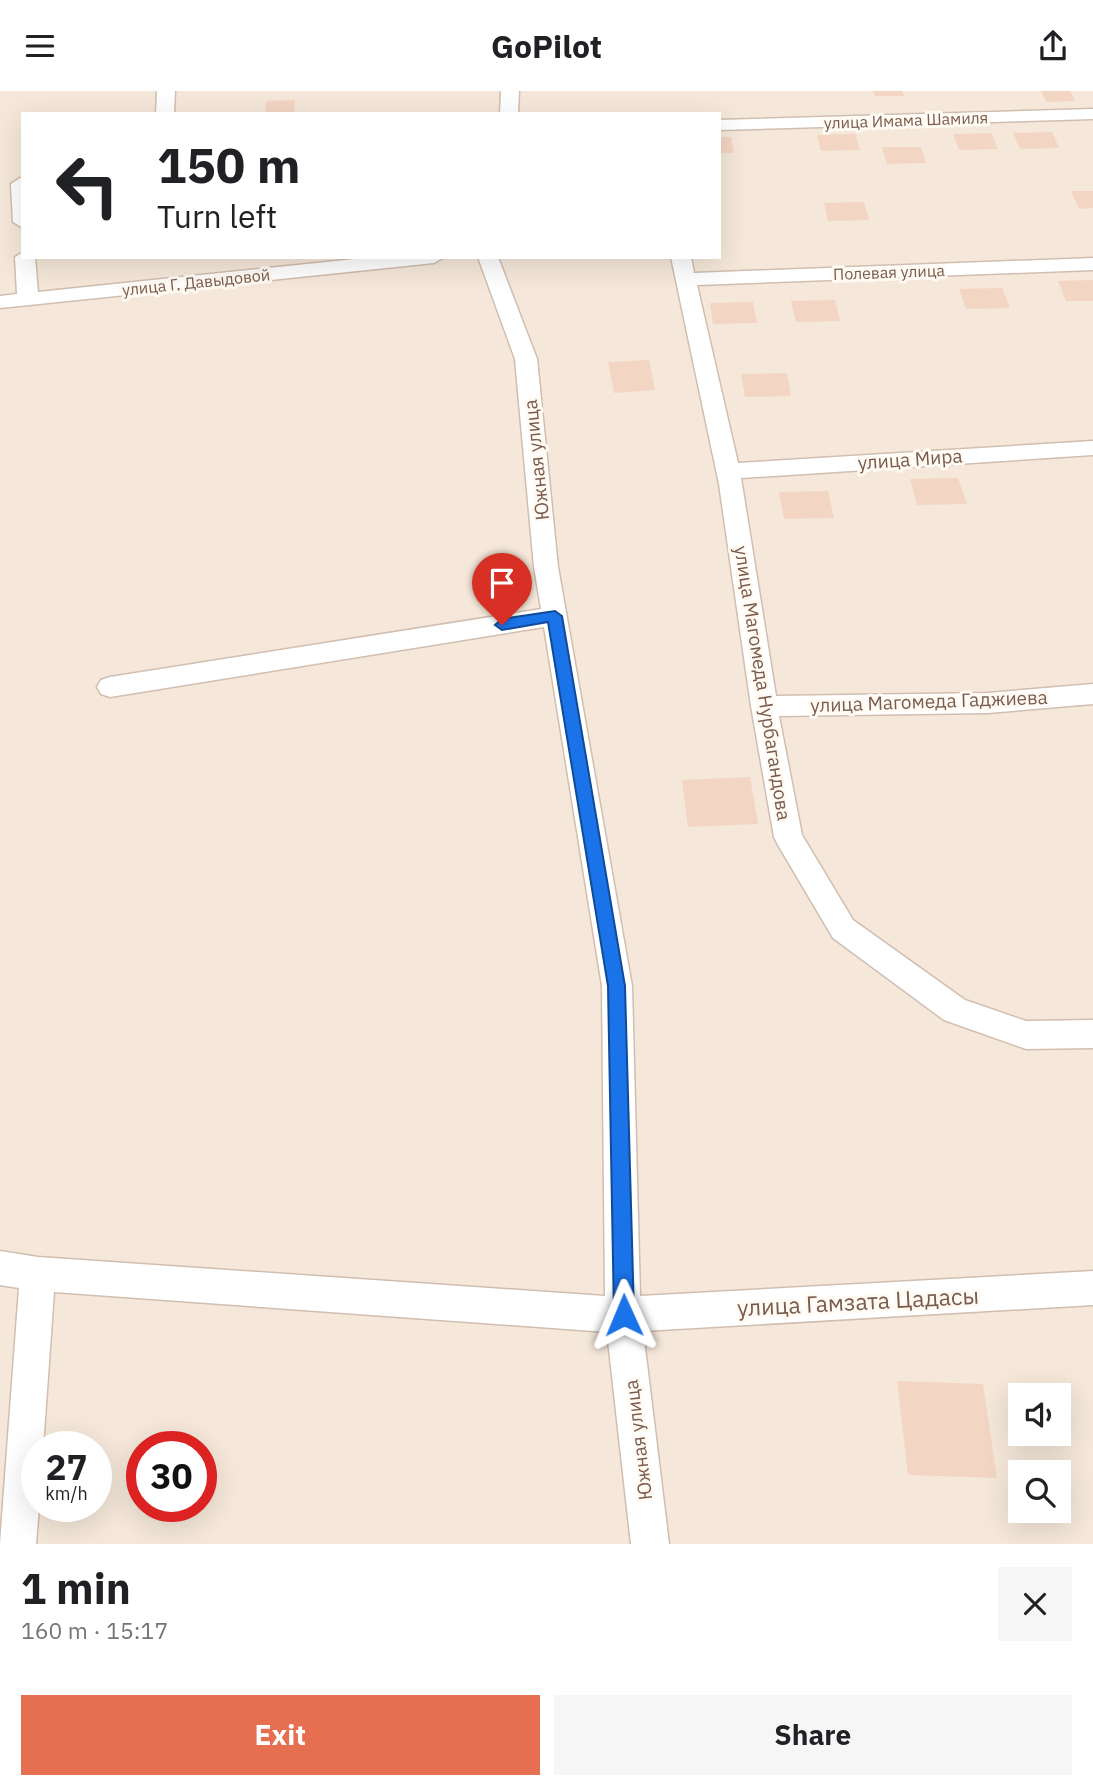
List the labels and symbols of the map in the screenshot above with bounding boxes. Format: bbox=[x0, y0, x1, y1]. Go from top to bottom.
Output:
street label: улица Имама Шамиля bbox=[823, 107, 989, 133]
street label: Полевая улица bbox=[833, 260, 946, 284]
street label: улица Г. Давыдовой bbox=[121, 264, 271, 300]
street label: Южная улица bbox=[518, 398, 554, 522]
street label: улица Мира bbox=[857, 443, 963, 475]
street label: улица Магомеда Нурбагандова bbox=[729, 544, 797, 822]
pin bbox=[472, 553, 532, 625]
street label: улица Магомеда Гаджиева bbox=[810, 685, 1048, 717]
position arrow bbox=[587, 1278, 661, 1352]
street label: улица Гамзата Цадасы bbox=[736, 1280, 980, 1322]
street label: Южная улица bbox=[619, 1378, 657, 1502]
speed limit sign: 30 bbox=[126, 1431, 217, 1522]

